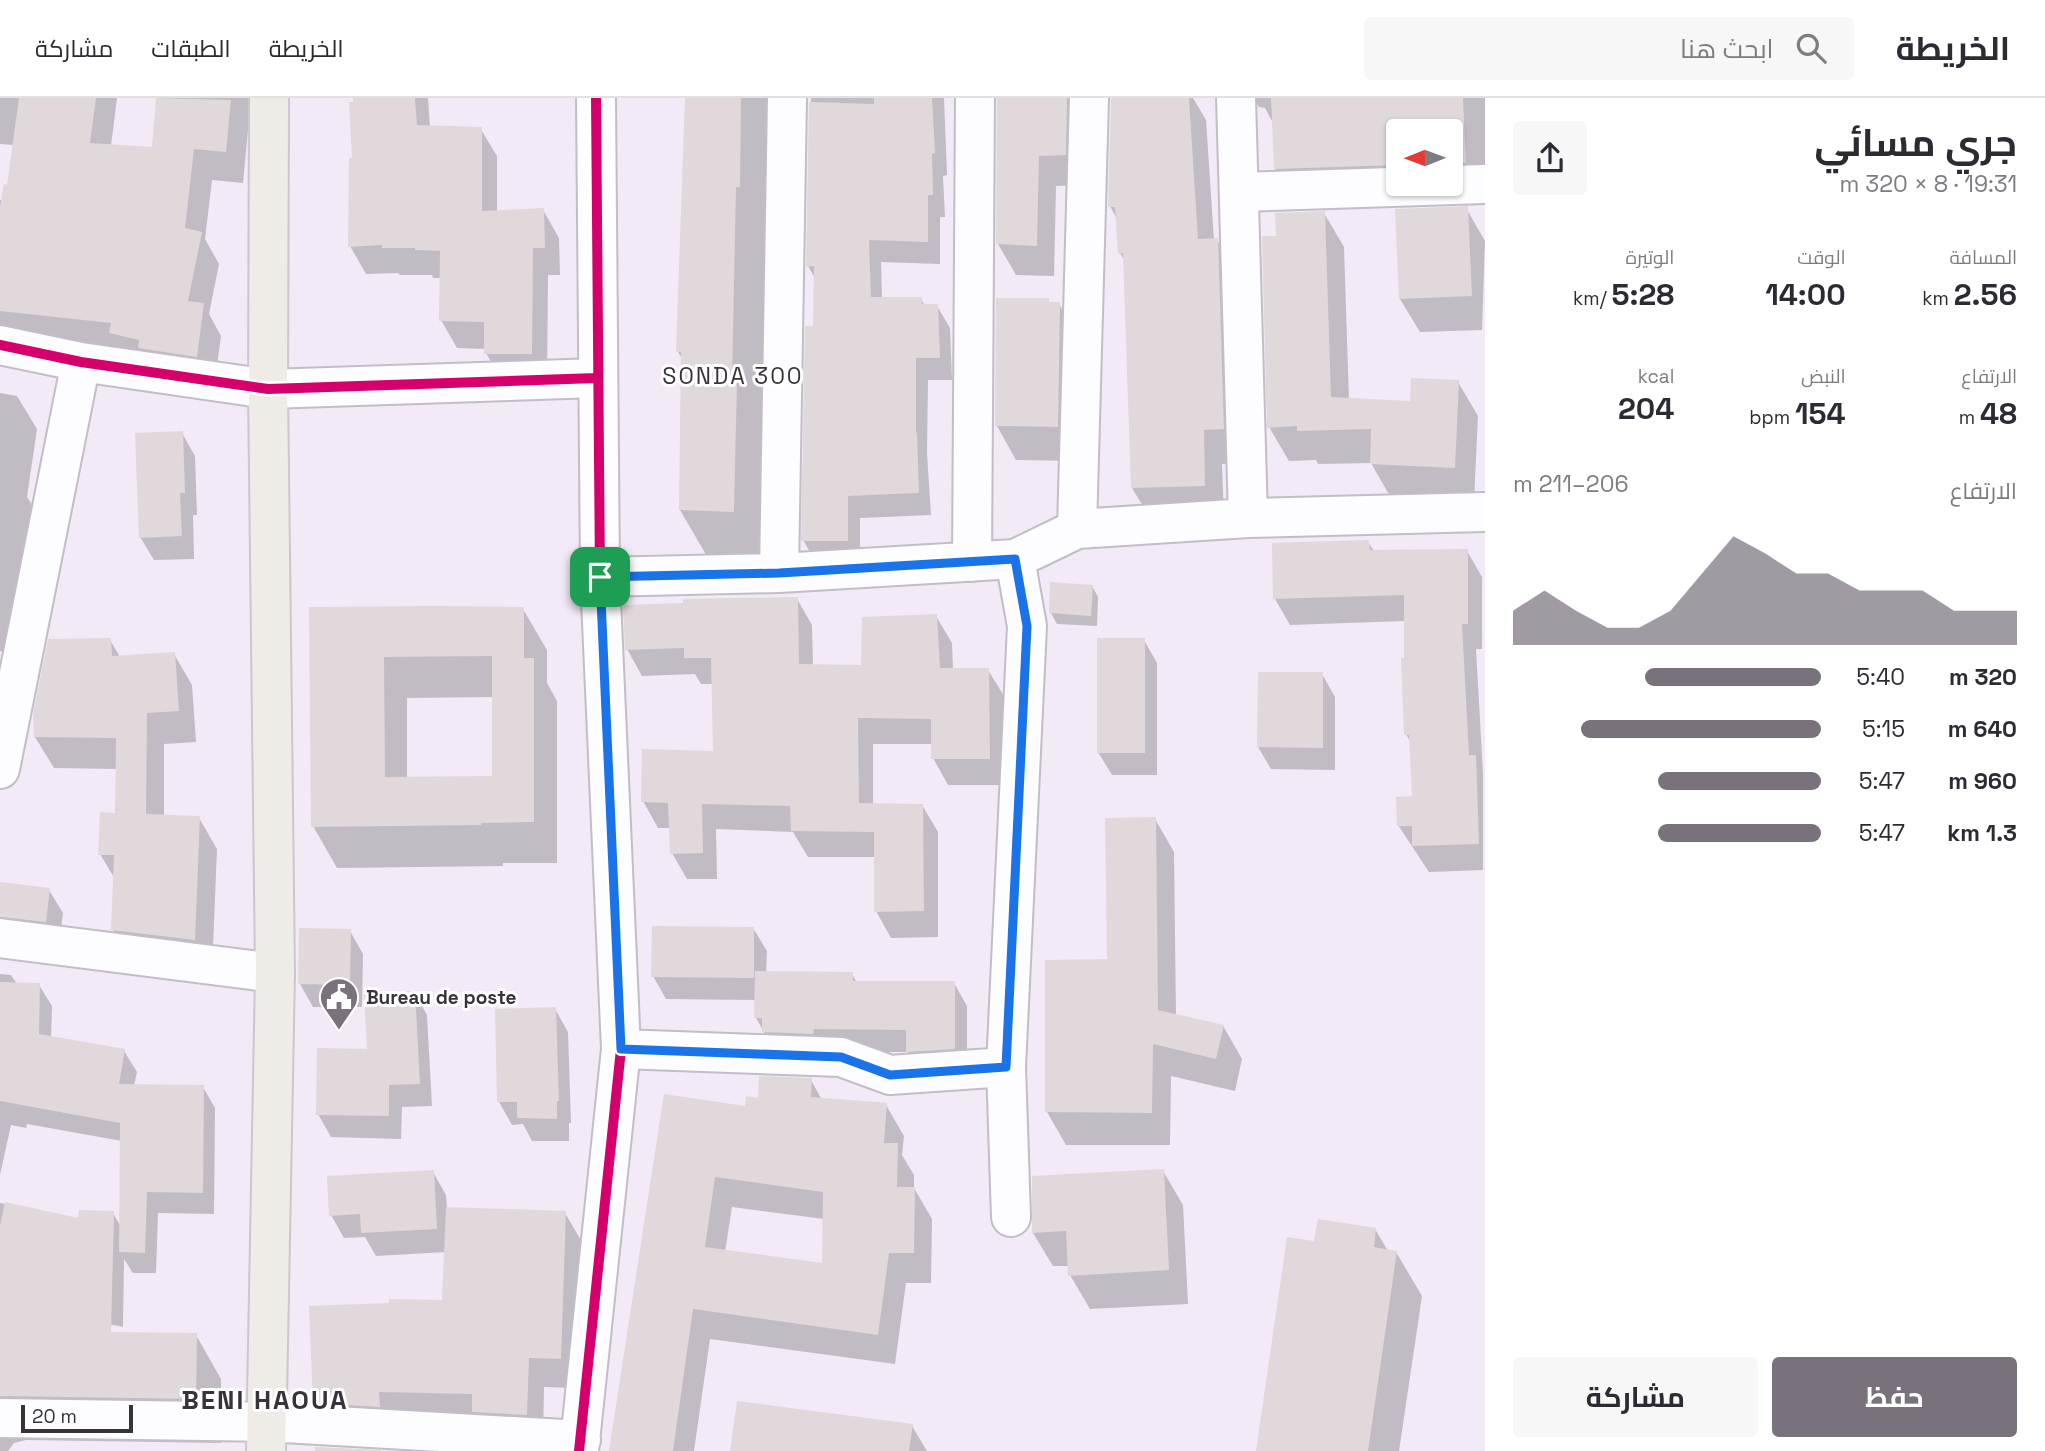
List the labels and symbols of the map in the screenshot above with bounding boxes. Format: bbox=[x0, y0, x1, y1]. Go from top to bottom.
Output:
north arrow bbox=[1386, 119, 1463, 196]
district label: SONDA 300 bbox=[662, 361, 804, 391]
pin bbox=[570, 547, 630, 607]
public building icon: Bureau de poste bbox=[318, 976, 360, 1031]
place label: Bureau de poste bbox=[366, 985, 516, 1010]
district label: BENI HAOUA bbox=[181, 1383, 349, 1417]
scale bar bbox=[21, 1402, 133, 1434]

